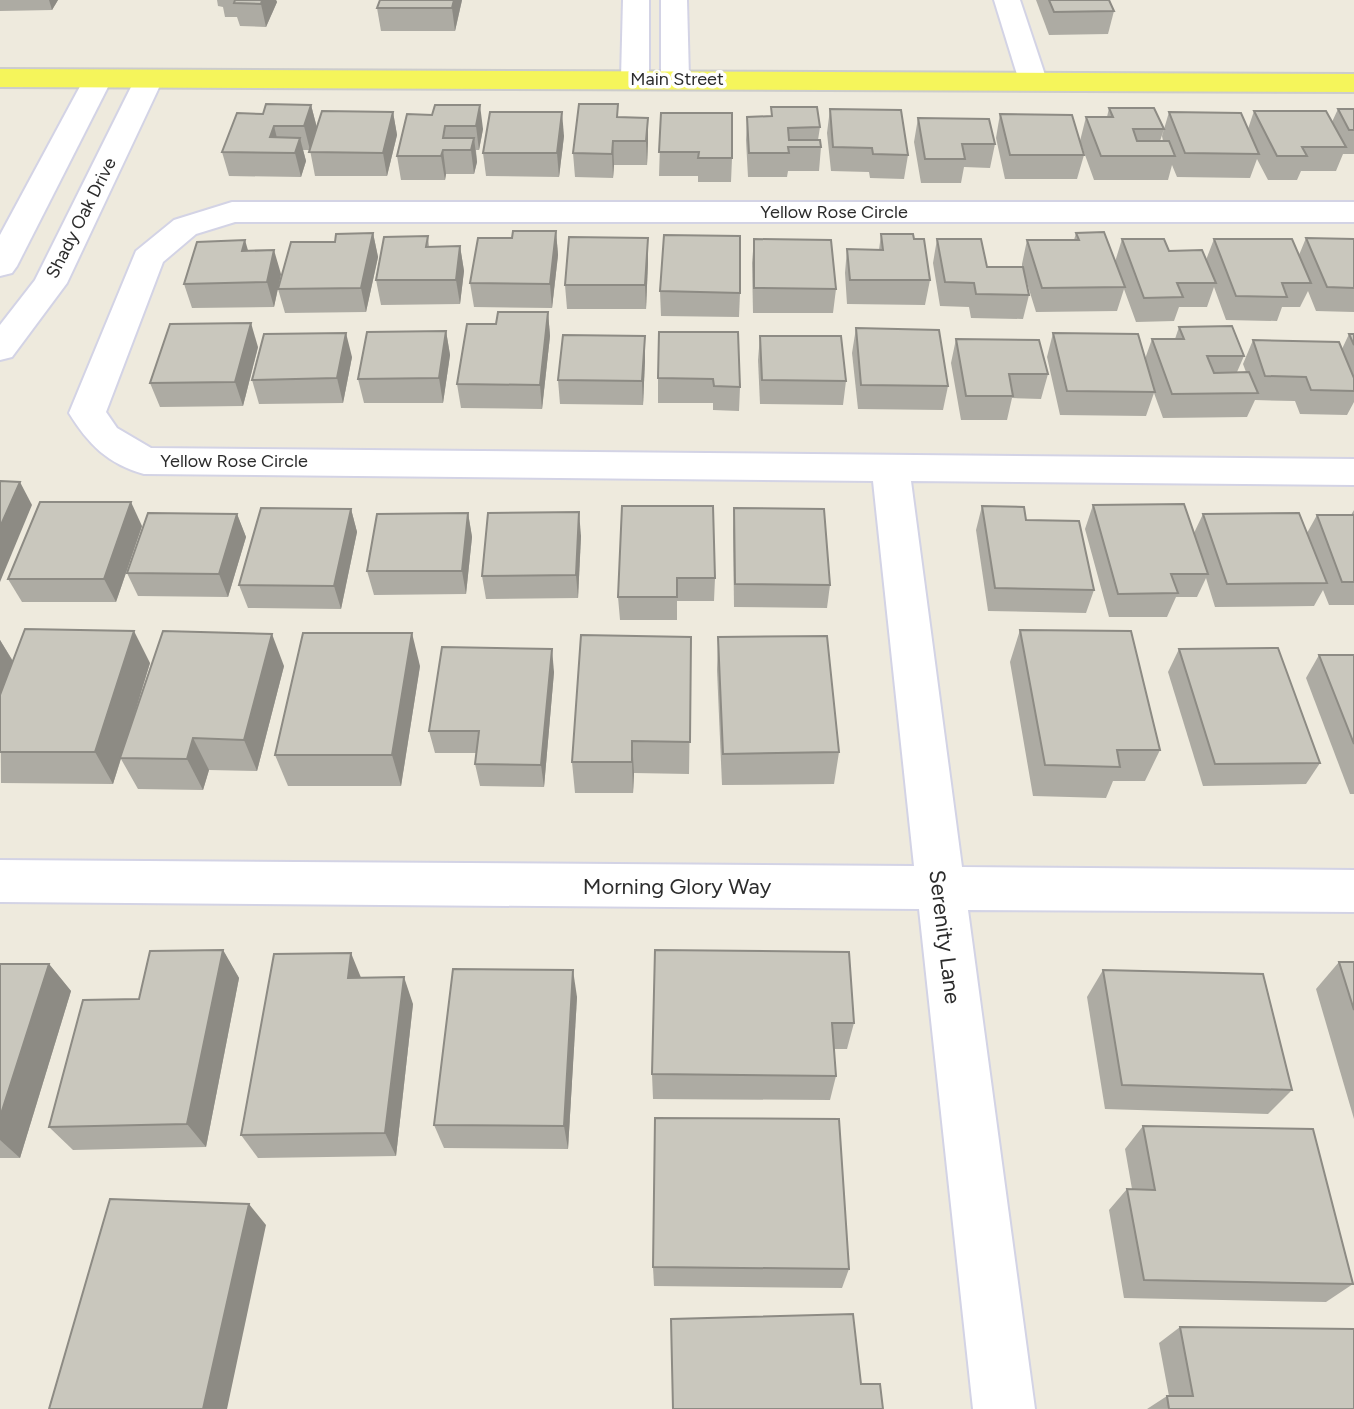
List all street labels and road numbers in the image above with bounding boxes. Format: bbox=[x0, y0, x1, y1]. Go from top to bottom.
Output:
street label: Main Street bbox=[630, 68, 724, 90]
street label: Shady Oak Drive bbox=[41, 154, 121, 282]
street label: Yellow Rose Circle bbox=[760, 201, 908, 223]
street label: Yellow Rose Circle bbox=[160, 450, 308, 472]
street label: Serenity Lane bbox=[923, 869, 967, 1005]
street label: Morning Glory Way bbox=[583, 873, 772, 900]

